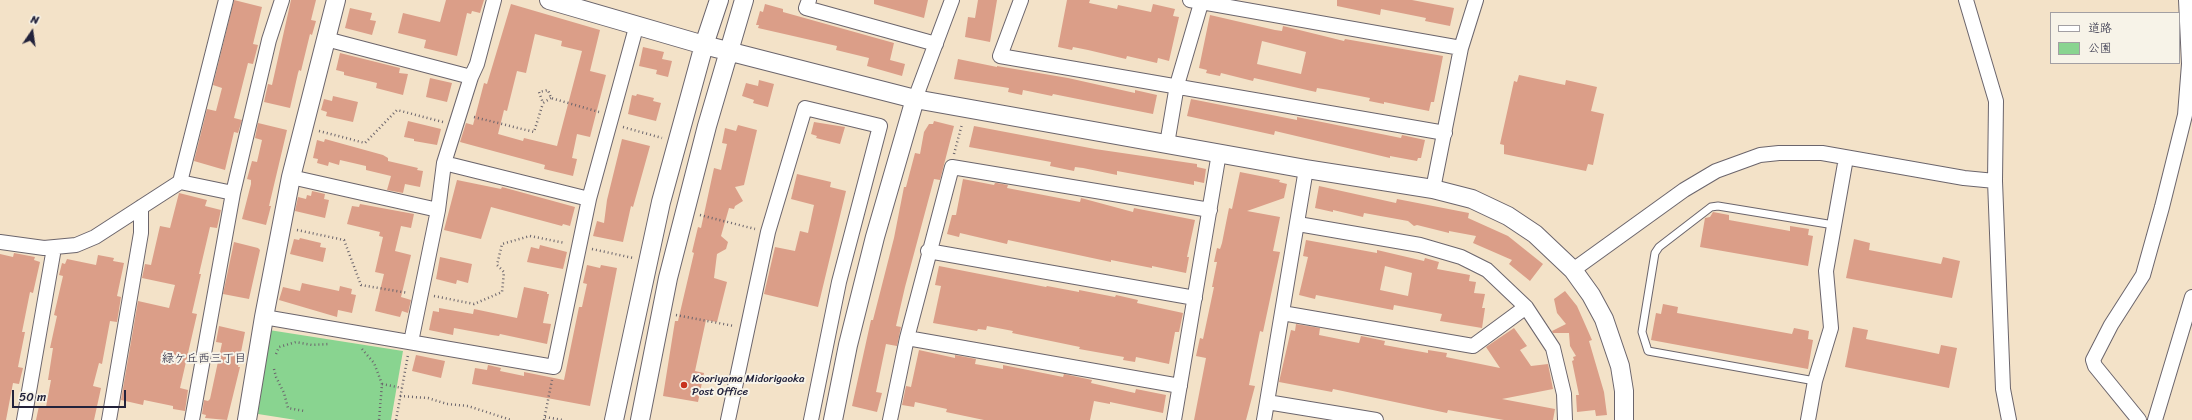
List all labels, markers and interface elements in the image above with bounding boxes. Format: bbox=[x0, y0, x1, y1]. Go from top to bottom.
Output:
text: N bbox=[29, 10, 41, 30]
north arrow bbox=[12, 12, 52, 52]
legend bbox=[2050, 12, 2180, 64]
text: 道路 bbox=[2088, 17, 2112, 39]
text: 公園 bbox=[2088, 37, 2112, 59]
district label: 緑ケ丘西三丁目 bbox=[162, 352, 246, 366]
place label: Kooriyama Midorigaoka Post Office bbox=[692, 372, 804, 398]
marker: Kooriyama Midorigaoka Post Office bbox=[679, 380, 689, 390]
scale bar bbox=[14, 382, 128, 408]
text: 50 m bbox=[19, 386, 46, 408]

